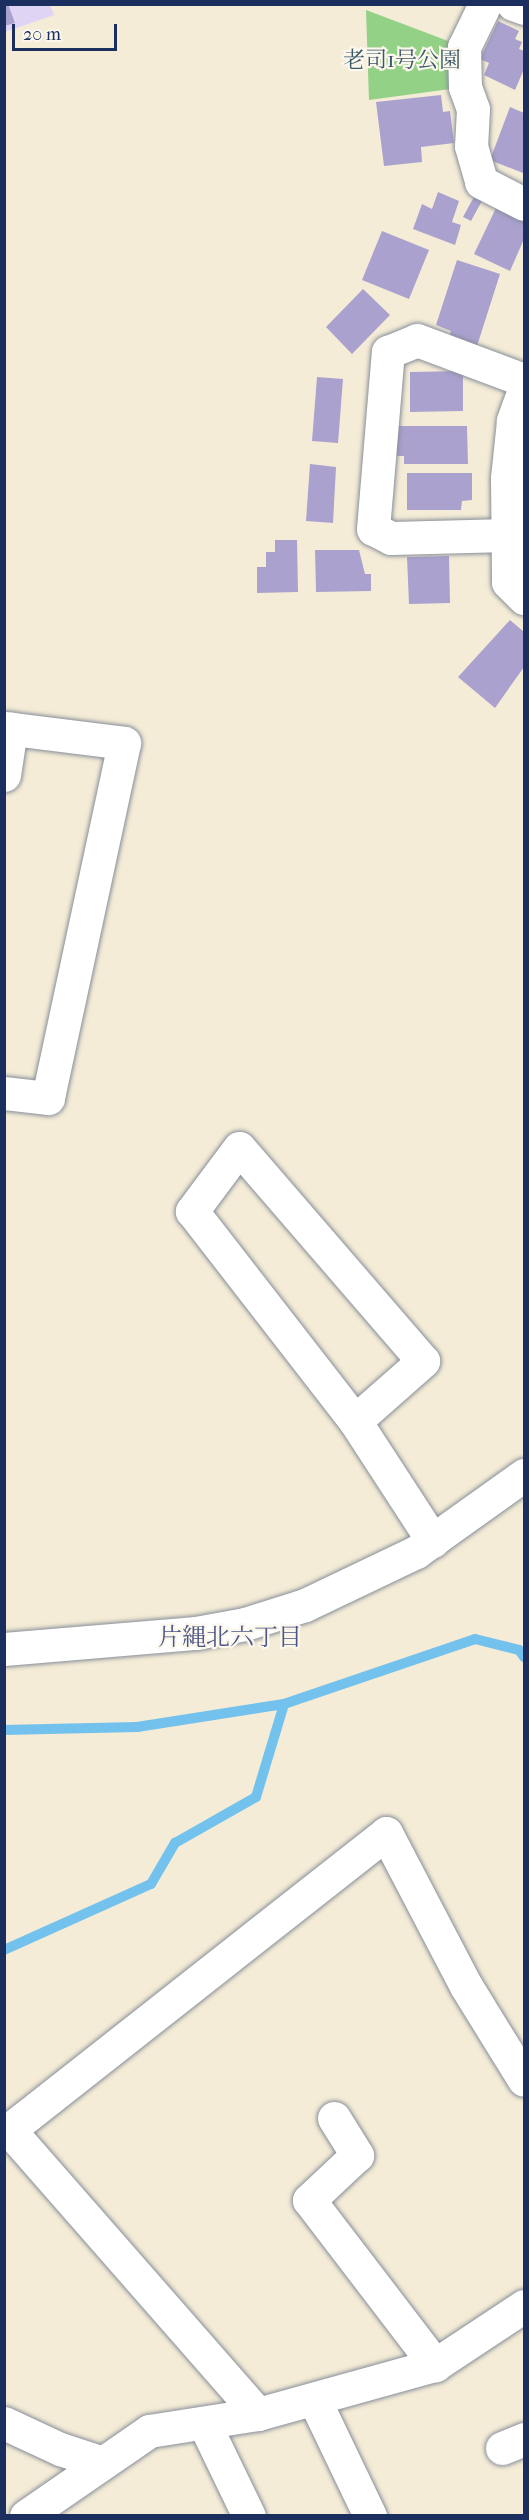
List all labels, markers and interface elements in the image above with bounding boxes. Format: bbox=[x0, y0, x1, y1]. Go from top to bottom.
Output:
scale bar bbox=[15, 12, 120, 50]
text: 20 m bbox=[23, 24, 61, 45]
park label: 老司1号公園 bbox=[343, 48, 461, 74]
district label: 片縄北六丁目 bbox=[158, 1624, 302, 1652]

